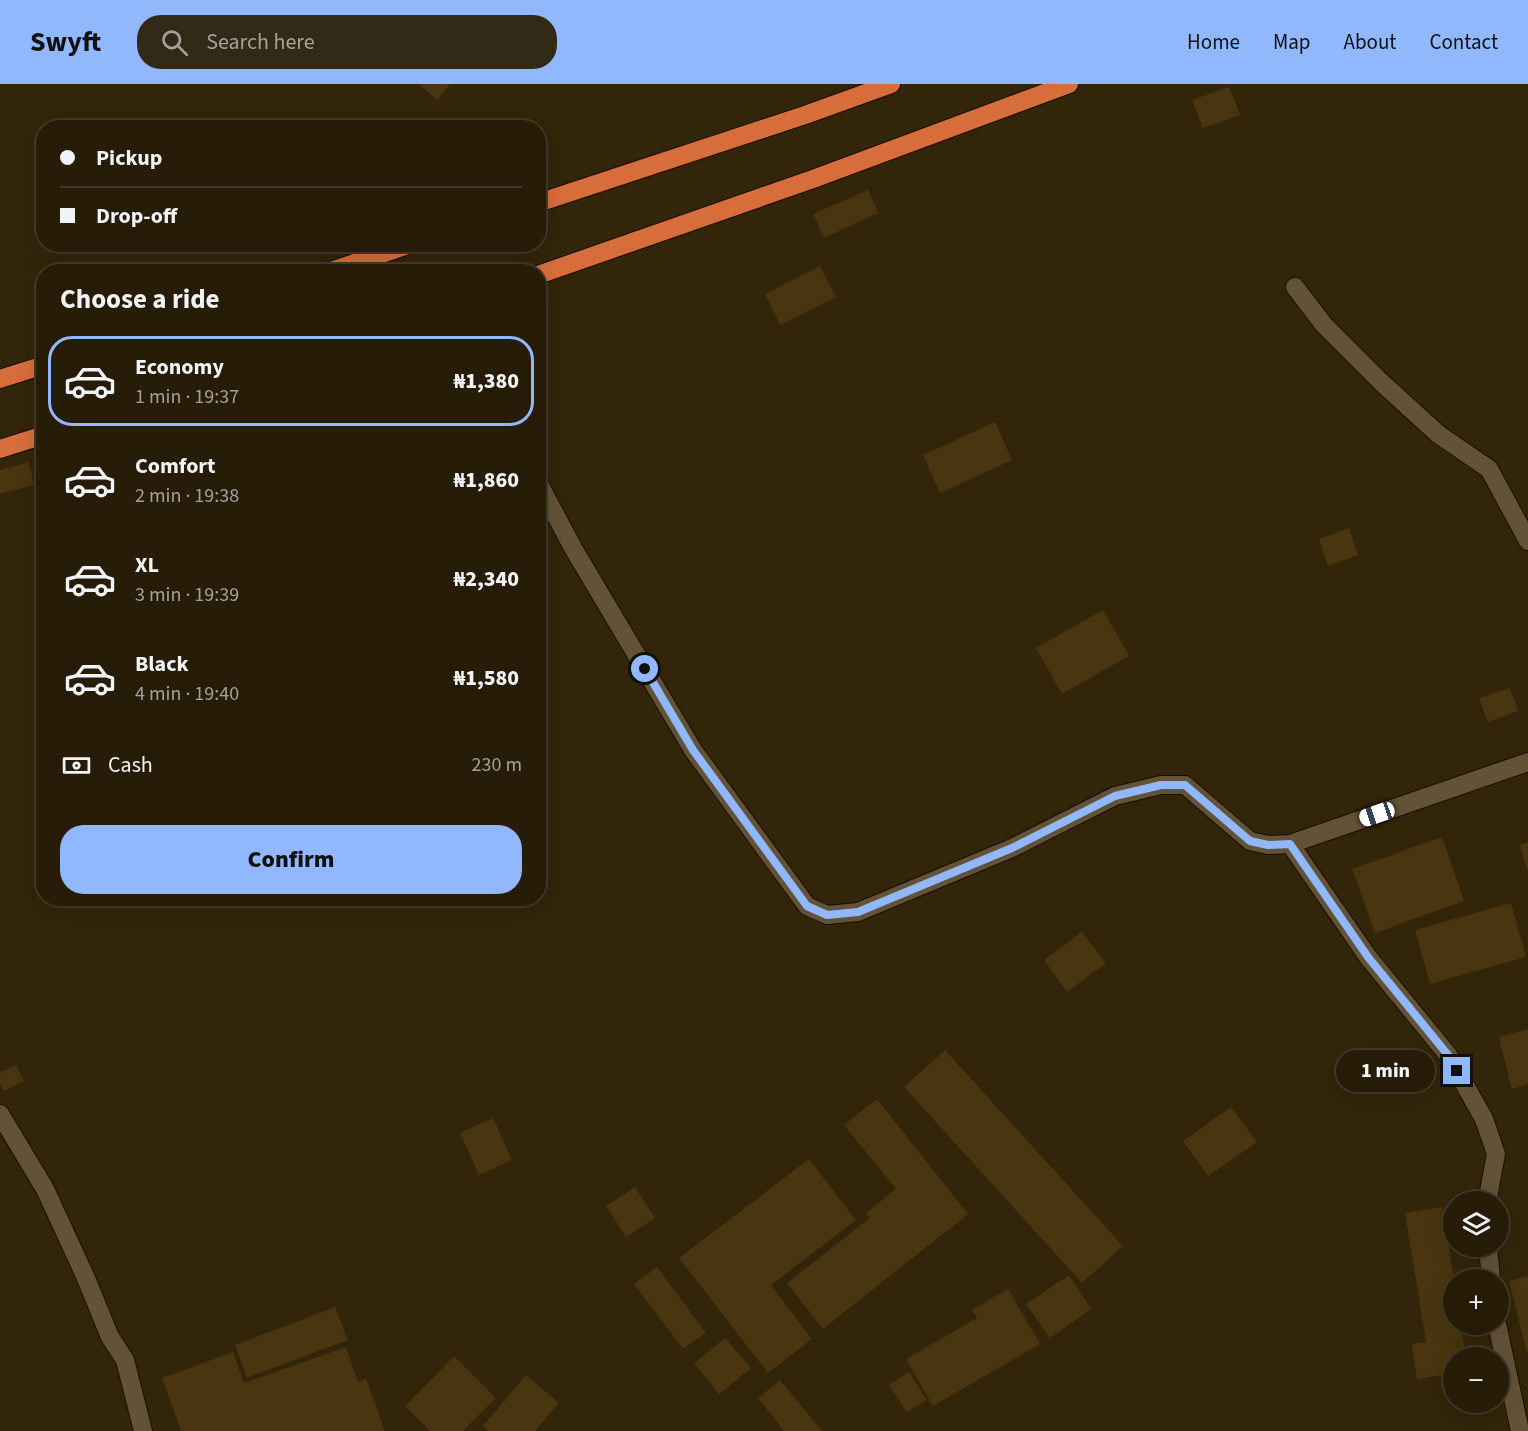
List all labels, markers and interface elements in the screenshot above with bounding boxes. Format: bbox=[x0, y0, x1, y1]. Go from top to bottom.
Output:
search box bbox=[137, 15, 557, 69]
text: Swyft bbox=[30, 22, 101, 62]
icon: search bbox=[158, 26, 191, 59]
text: Search here bbox=[206, 26, 315, 58]
text: Home bbox=[1187, 27, 1240, 57]
text: Map bbox=[1273, 27, 1311, 57]
text: About bbox=[1344, 27, 1396, 57]
text: Contact bbox=[1429, 27, 1498, 57]
text: Pickup bbox=[96, 142, 162, 174]
text: Drop-off bbox=[96, 200, 177, 232]
text: Choose a ride bbox=[60, 280, 220, 319]
text: Economy bbox=[135, 351, 224, 383]
icon: car bbox=[63, 354, 117, 408]
text: ₦1,380 bbox=[453, 365, 519, 397]
text: 1 min · 19:37 bbox=[135, 383, 239, 411]
text: Comfort bbox=[135, 450, 216, 482]
icon: car bbox=[63, 453, 117, 507]
text: ₦1,860 bbox=[453, 464, 519, 496]
text: 2 min · 19:38 bbox=[135, 482, 239, 510]
text: XL bbox=[135, 549, 159, 581]
icon: car bbox=[63, 552, 117, 606]
text: ₦2,340 bbox=[453, 563, 519, 595]
text: 3 min · 19:39 bbox=[135, 581, 239, 609]
text: Black bbox=[135, 648, 189, 680]
icon: car bbox=[63, 651, 117, 705]
route start bbox=[631, 655, 658, 682]
text: ₦1,580 bbox=[453, 662, 519, 694]
text: 4 min · 19:40 bbox=[135, 680, 239, 708]
icon: cash bbox=[60, 749, 93, 782]
text: Cash bbox=[108, 749, 153, 781]
text: 230 m bbox=[472, 751, 522, 779]
car bbox=[1357, 800, 1397, 828]
button: Confirm bbox=[60, 825, 522, 894]
callout: 1 min bbox=[1337, 1050, 1436, 1092]
text: 1 min bbox=[1361, 1057, 1410, 1085]
route end bbox=[1443, 1057, 1470, 1084]
map controls bbox=[1443, 1191, 1509, 1413]
button: layers bbox=[1443, 1191, 1509, 1257]
button: + bbox=[1443, 1269, 1509, 1335]
button: − bbox=[1443, 1347, 1509, 1413]

